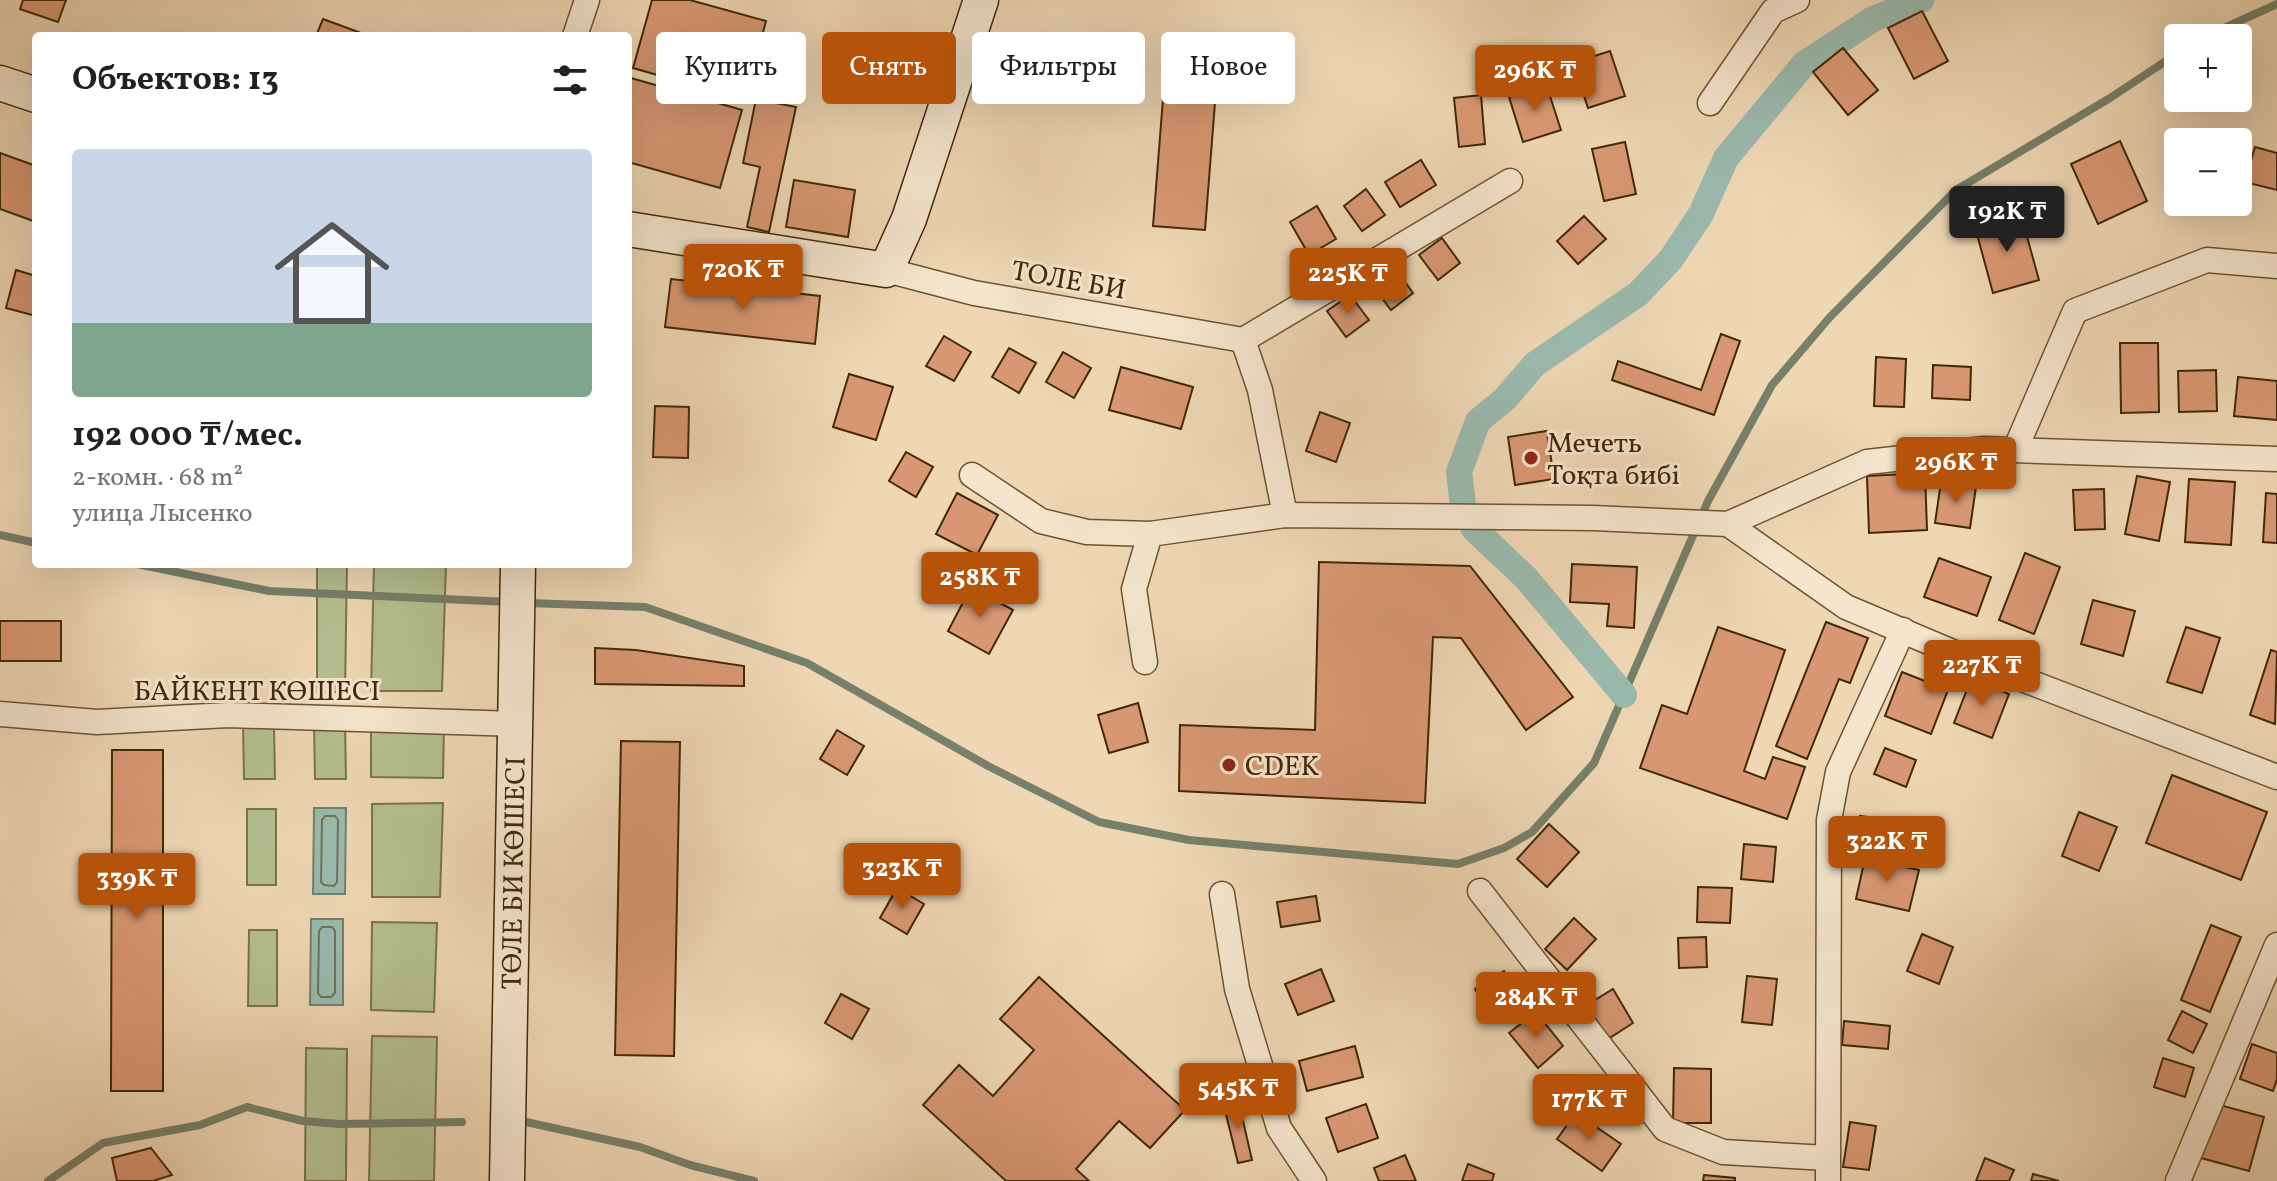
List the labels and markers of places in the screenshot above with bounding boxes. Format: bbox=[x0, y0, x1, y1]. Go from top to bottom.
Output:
pin: 296K ₸ bbox=[1470, 45, 1600, 113]
pin: 192K ₸ bbox=[1942, 186, 2072, 254]
pin: 720K ₸ bbox=[678, 244, 808, 312]
pin: 225K ₸ bbox=[1283, 248, 1413, 316]
place label: Мечеть Тоқта бибі bbox=[1547, 425, 1680, 496]
pin: 296K ₸ bbox=[1891, 437, 2021, 505]
marker: Мечеть Тоқта бибі bbox=[1522, 449, 1540, 467]
pin: 258K ₸ bbox=[915, 552, 1045, 620]
pin: 227K ₸ bbox=[1917, 640, 2047, 708]
place label: CDEK bbox=[1245, 748, 1320, 787]
marker: CDEK bbox=[1220, 756, 1238, 774]
pin: 322K ₸ bbox=[1822, 816, 1952, 884]
pin: 323K ₸ bbox=[837, 843, 967, 911]
pin: 339K ₸ bbox=[72, 853, 202, 921]
pin: 284K ₸ bbox=[1471, 972, 1601, 1040]
pin: 545K ₸ bbox=[1173, 1063, 1303, 1131]
pin: 177K ₸ bbox=[1524, 1074, 1654, 1142]

